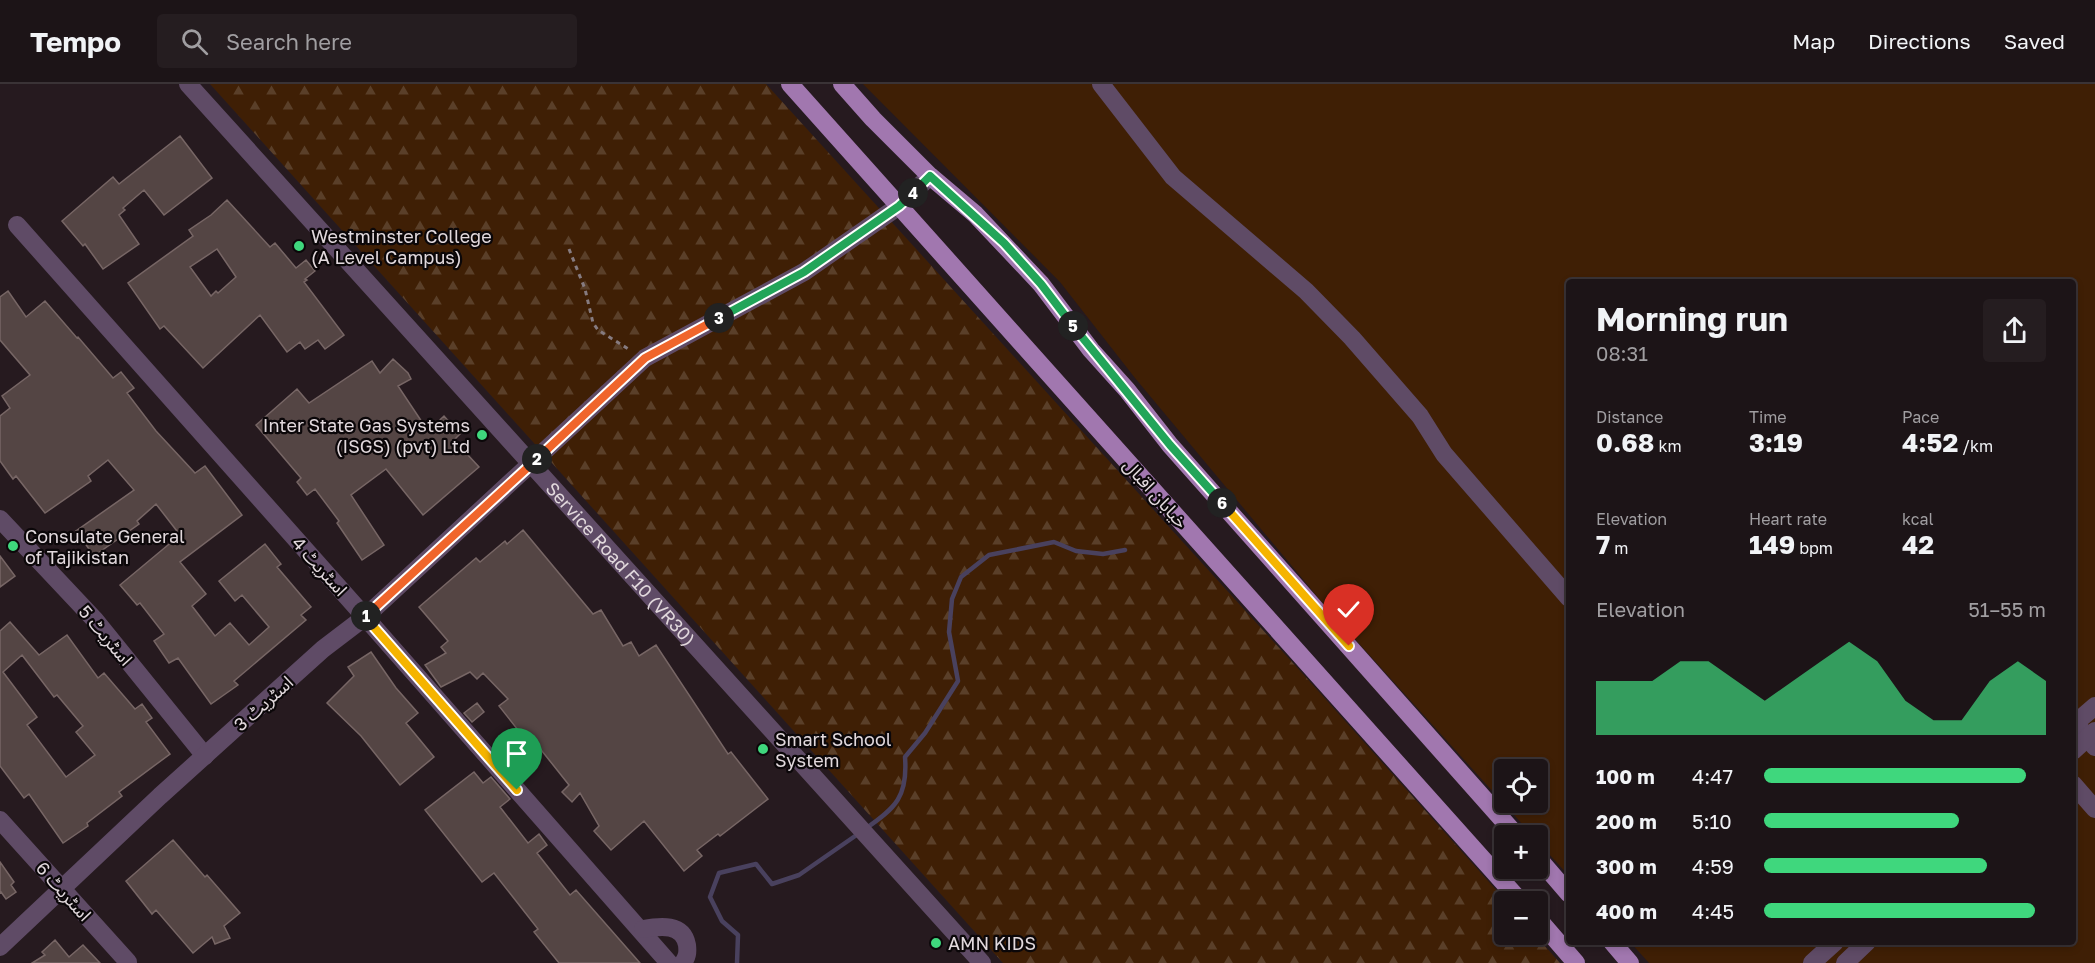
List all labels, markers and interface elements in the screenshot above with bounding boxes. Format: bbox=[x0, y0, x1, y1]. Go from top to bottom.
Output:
search box bbox=[157, 14, 577, 68]
text: Tempo bbox=[30, 25, 121, 58]
icon: search bbox=[178, 25, 211, 58]
text: Search here bbox=[226, 28, 352, 55]
text: Map bbox=[1792, 28, 1835, 54]
text: Directions bbox=[1868, 28, 1971, 54]
text: Saved bbox=[2004, 28, 2065, 54]
pin: 4 bbox=[898, 178, 928, 208]
text: 4 bbox=[908, 183, 918, 203]
place label: Westminster College (A Level Campus) bbox=[311, 225, 492, 268]
marker: Westminster College (A Level Campus) bbox=[292, 239, 306, 253]
text: Morning run bbox=[1596, 299, 1788, 338]
button: share bbox=[1983, 299, 2046, 362]
pin: 3 bbox=[704, 303, 734, 333]
text: 3 bbox=[714, 308, 724, 328]
pin: 5 bbox=[1058, 311, 1088, 341]
text: 5 bbox=[1068, 316, 1078, 336]
text: 08:31 bbox=[1596, 341, 1648, 365]
text: Distance bbox=[1596, 407, 1663, 427]
text: Time bbox=[1749, 407, 1787, 427]
text: Pace bbox=[1902, 407, 1939, 427]
place label: Inter State Gas Systems (ISGS) (pvt) Ltd bbox=[263, 414, 470, 457]
text: 0.68 bbox=[1596, 427, 1654, 458]
text: 3:19 bbox=[1749, 427, 1803, 458]
text: 4:52 bbox=[1902, 427, 1958, 458]
marker: Inter State Gas Systems (ISGS) (pvt) Ltd bbox=[475, 428, 489, 442]
text: km bbox=[1654, 436, 1682, 456]
text: /km bbox=[1958, 436, 1993, 456]
pin: 2 bbox=[522, 444, 552, 474]
text: 2 bbox=[532, 449, 542, 469]
street label: خیابان اقبال bbox=[1118, 454, 1193, 533]
street label: Service Road F10 (VR30) bbox=[542, 477, 700, 650]
pin: 6 bbox=[1207, 488, 1237, 518]
text: 6 bbox=[1217, 493, 1227, 513]
text: Elevation bbox=[1596, 509, 1667, 529]
text: Heart rate bbox=[1749, 509, 1827, 529]
text: kcal bbox=[1902, 509, 1934, 529]
place label: Consulate General of Tajikistan bbox=[25, 525, 185, 568]
text: 7 bbox=[1596, 529, 1610, 560]
text: 149 bbox=[1749, 529, 1795, 560]
text: 42 bbox=[1902, 529, 1934, 560]
street label: اسٹریٹ 4 bbox=[287, 532, 352, 601]
text: m bbox=[1610, 538, 1628, 558]
text: bpm bbox=[1795, 538, 1833, 558]
marker: Consulate General of Tajikistan bbox=[6, 539, 20, 553]
pin bbox=[1323, 584, 1374, 646]
icon: check bbox=[1332, 593, 1365, 626]
text: Elevation bbox=[1596, 597, 1685, 621]
text: 51–55 m bbox=[1968, 597, 2046, 621]
street label: اسٹریٹ 5 bbox=[74, 600, 137, 670]
pin: 1 bbox=[351, 601, 381, 631]
text: 1 bbox=[362, 606, 370, 626]
street label: اسٹریٹ 3 bbox=[229, 671, 298, 736]
pin bbox=[491, 728, 542, 790]
place label: Smart School System bbox=[775, 728, 892, 771]
icon: arrive bbox=[500, 737, 533, 770]
marker: Smart School System bbox=[756, 742, 770, 756]
map controls bbox=[1494, 759, 1548, 945]
button: locate bbox=[1494, 759, 1548, 813]
text: 100 m bbox=[1596, 764, 1655, 788]
text: 4:47 bbox=[1692, 764, 1733, 788]
text: 200 m bbox=[1596, 809, 1657, 833]
text: 5:10 bbox=[1692, 809, 1732, 833]
button: + bbox=[1494, 825, 1548, 879]
text: 300 m bbox=[1596, 854, 1657, 878]
text: 4:59 bbox=[1692, 854, 1734, 878]
street label: اسٹریٹ 6 bbox=[31, 857, 96, 926]
button: − bbox=[1494, 891, 1548, 945]
text: 400 m bbox=[1596, 899, 1657, 923]
text: 4:45 bbox=[1692, 899, 1734, 923]
place label: AMN KIDS bbox=[948, 932, 1036, 954]
marker: AMN KIDS bbox=[929, 936, 943, 950]

